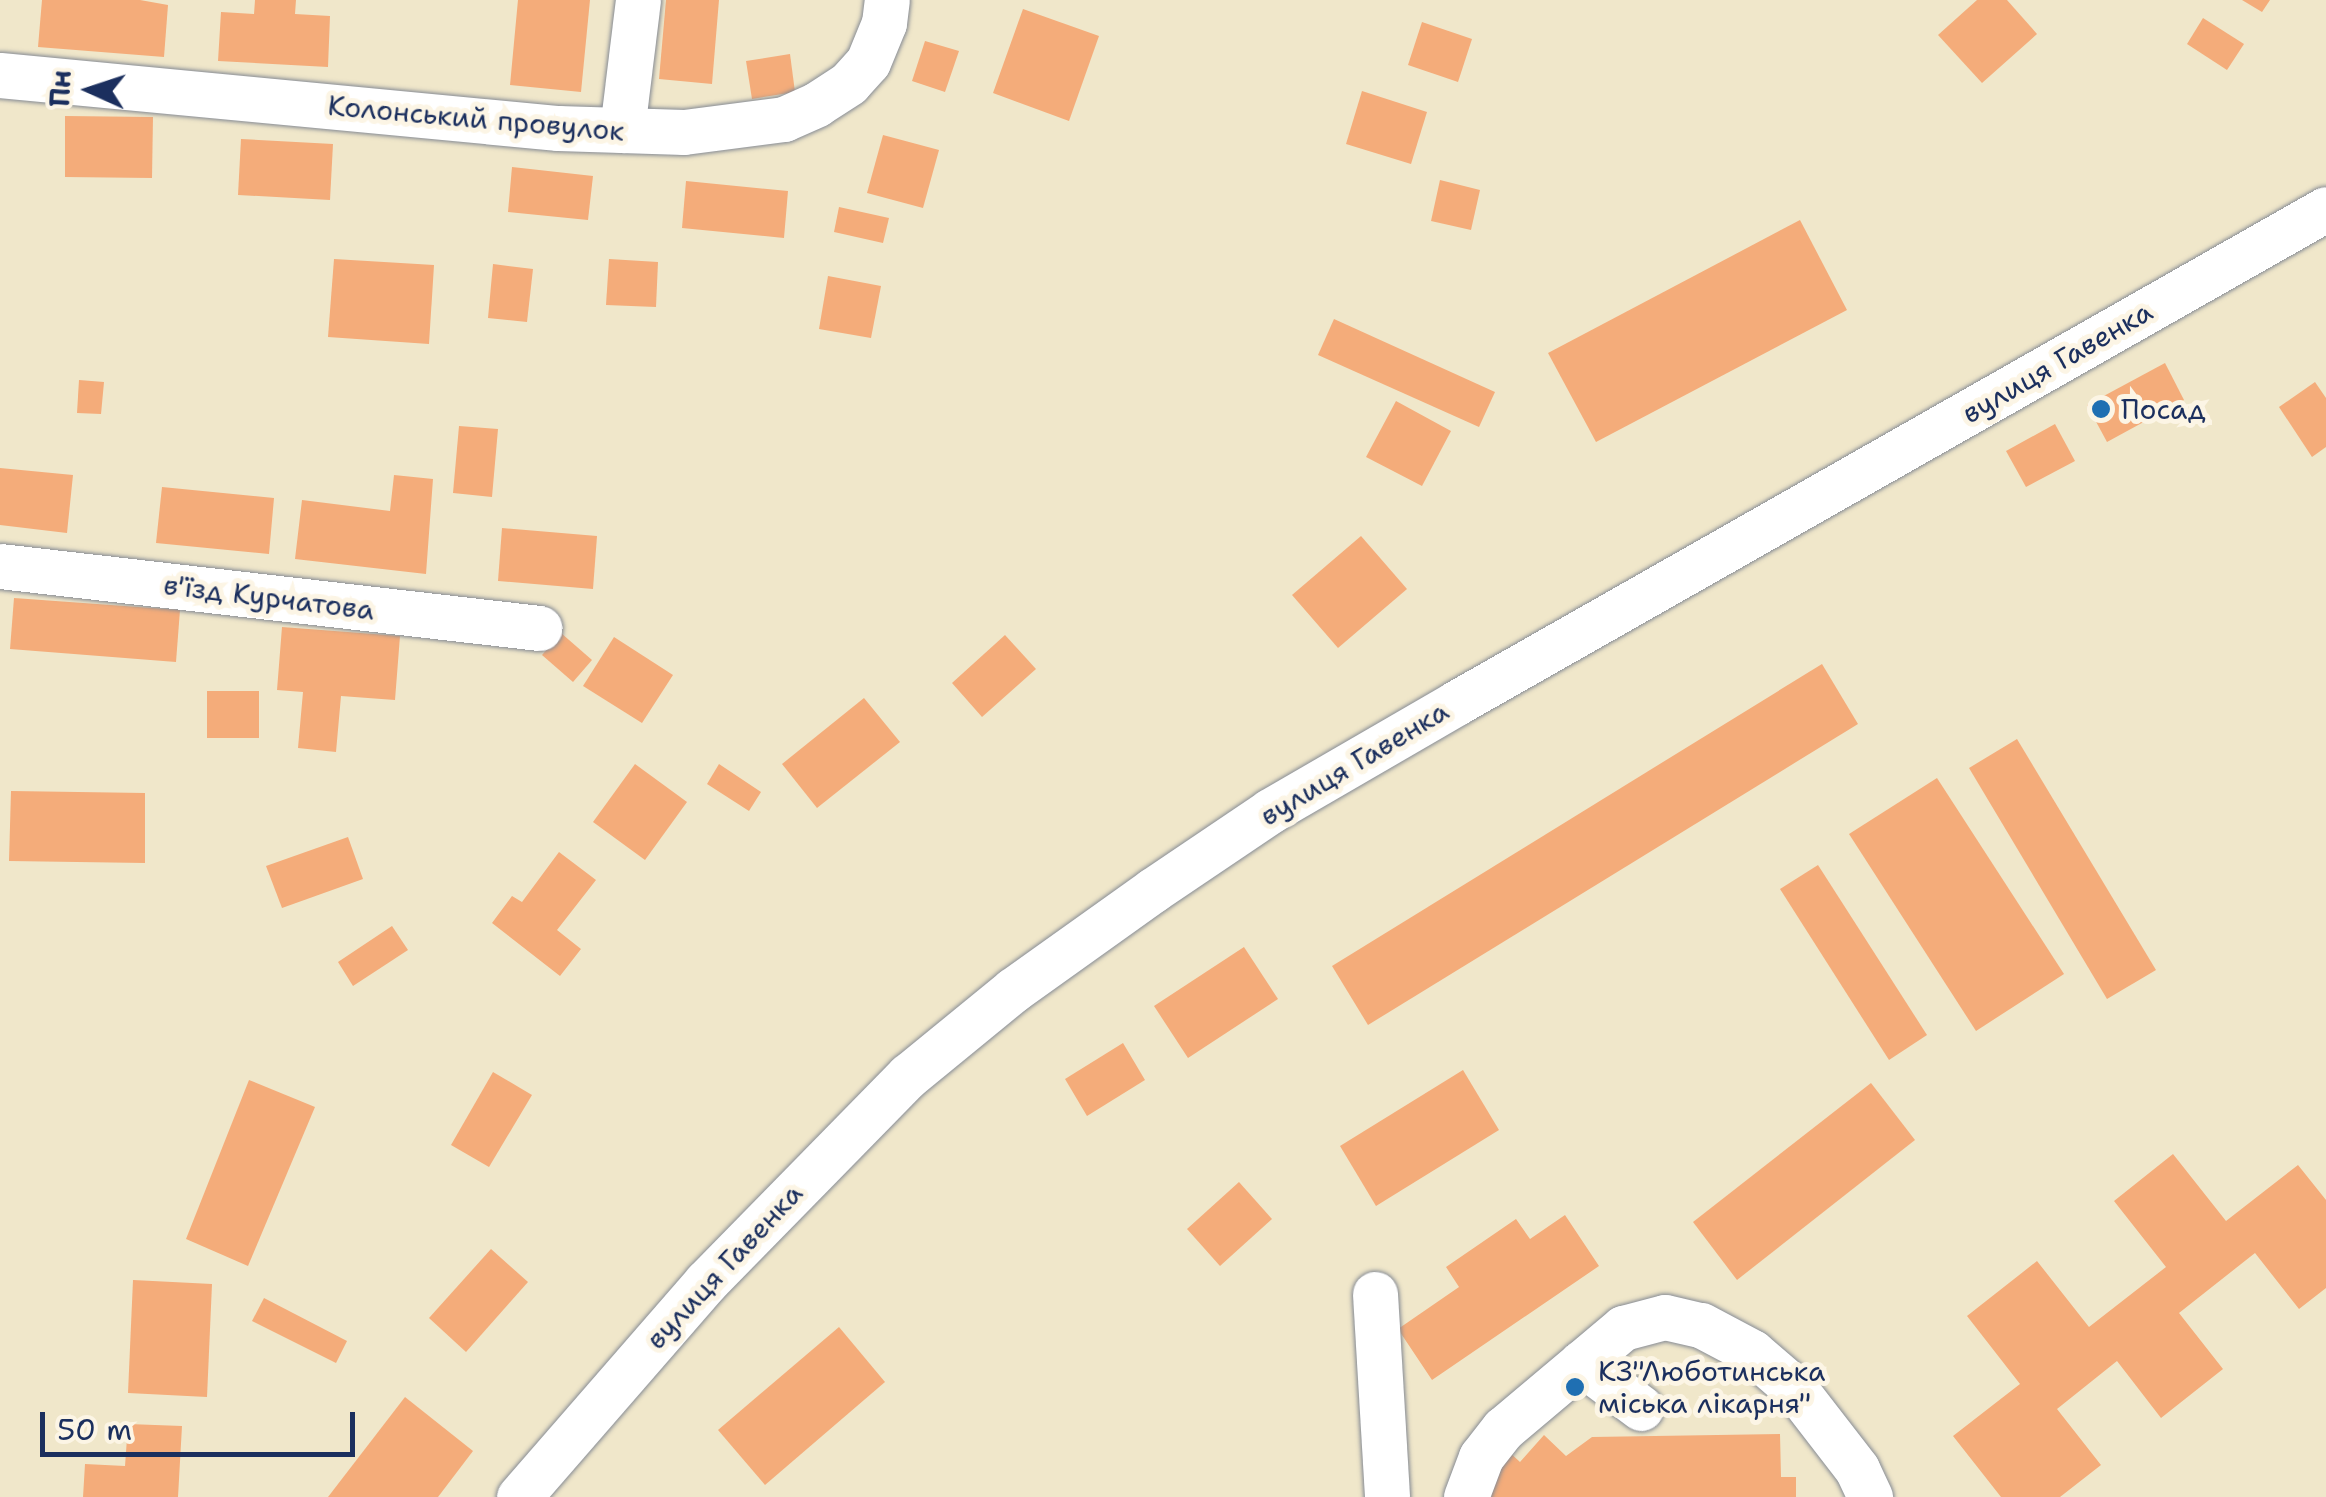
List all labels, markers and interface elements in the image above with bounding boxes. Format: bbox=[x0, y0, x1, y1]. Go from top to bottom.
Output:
north arrow bbox=[40, 40, 140, 140]
text: Пн bbox=[40, 69, 80, 108]
street label: Колонський провулок bbox=[326, 88, 626, 148]
street label: вулиця Гавенка bbox=[1956, 294, 2158, 430]
place label: Посад bbox=[2121, 392, 2206, 426]
marker: Посад bbox=[2090, 398, 2112, 420]
street label: в'їзд Курчатова bbox=[162, 567, 376, 627]
street label: вулиця Гавенка bbox=[1254, 694, 1454, 832]
street label: вулиця Гавенка bbox=[639, 1176, 809, 1356]
place label: КЗ"Люботинська мiська лiкарня" bbox=[1598, 1354, 1825, 1420]
marker: КЗ"Люботинська мiська лiкарня" bbox=[1562, 1374, 1588, 1400]
scale bar bbox=[45, 1392, 360, 1454]
text: 50 m bbox=[57, 1409, 132, 1450]

